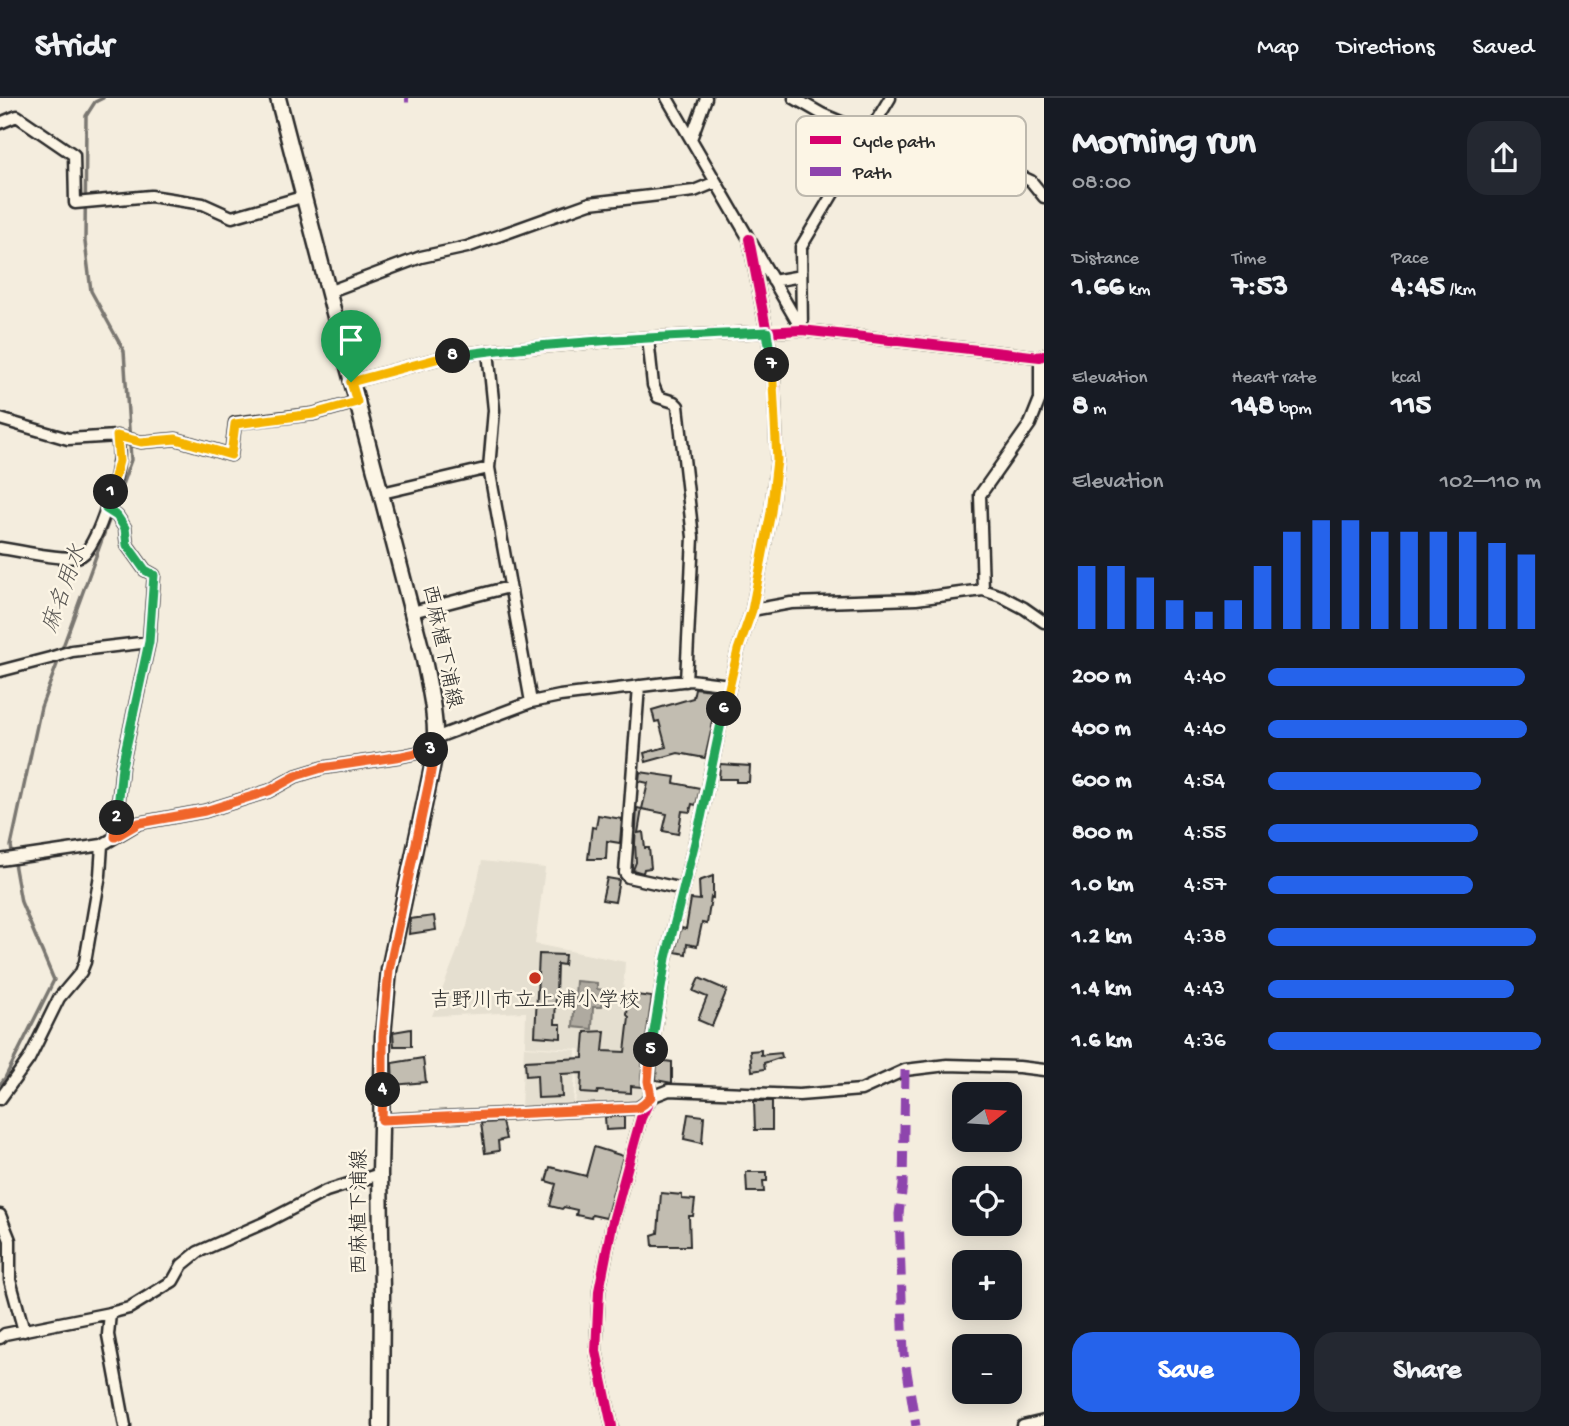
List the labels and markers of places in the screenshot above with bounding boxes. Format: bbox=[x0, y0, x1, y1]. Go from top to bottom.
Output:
pin bbox=[321, 310, 381, 382]
pin: 8 bbox=[435, 338, 470, 374]
pin: 7 bbox=[754, 348, 790, 382]
pin: 1 bbox=[94, 474, 128, 510]
pin: 6 bbox=[706, 692, 742, 726]
pin: 3 bbox=[414, 732, 448, 768]
pin: 2 bbox=[100, 800, 134, 836]
marker: 吉野川市立上浦小学校 bbox=[527, 970, 543, 986]
place label: 吉野川市立上浦小学校 bbox=[430, 988, 640, 1015]
pin: 5 bbox=[634, 1032, 668, 1068]
pin: 4 bbox=[366, 1072, 400, 1108]

